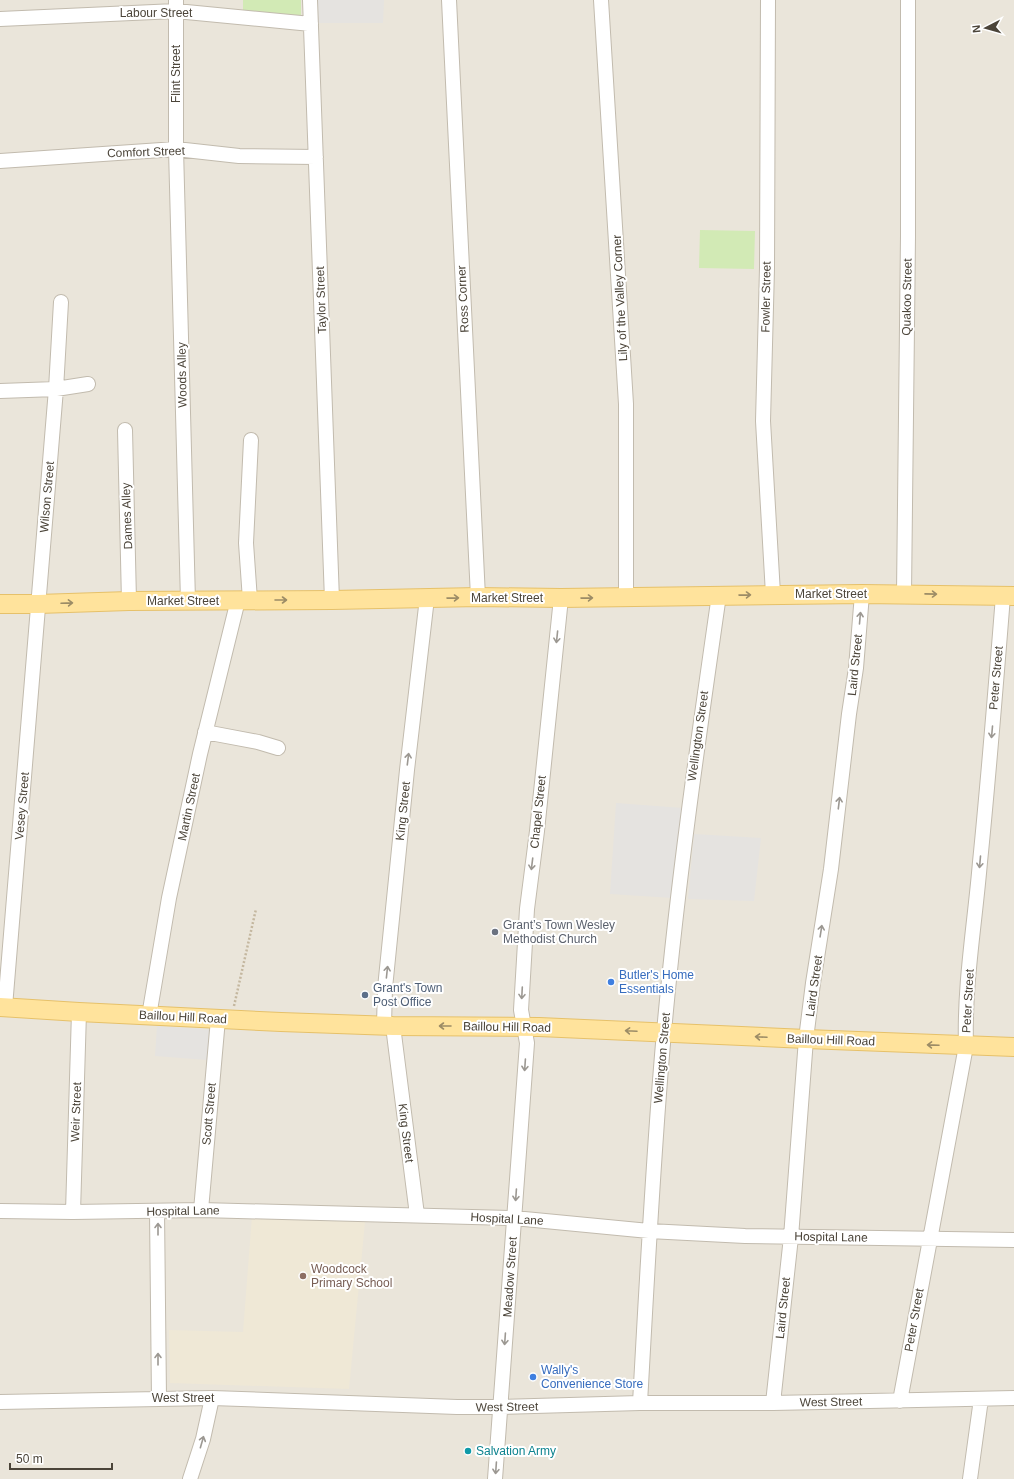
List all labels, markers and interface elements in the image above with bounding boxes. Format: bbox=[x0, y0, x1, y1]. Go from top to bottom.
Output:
street label: Labour Street bbox=[120, 6, 193, 20]
north arrow bbox=[966, 8, 1006, 48]
text: N bbox=[970, 24, 982, 34]
street label: Flint Street bbox=[169, 44, 183, 103]
street label: Comfort Street bbox=[107, 144, 186, 160]
street label: Lily of the Valley Corner bbox=[610, 234, 630, 362]
street label: Quakoo Street bbox=[899, 258, 915, 336]
street label: Fowler Street bbox=[758, 261, 774, 333]
street label: Taylor Street bbox=[313, 265, 329, 334]
street label: Ross Corner bbox=[454, 265, 472, 333]
street label: Woods Alley bbox=[174, 342, 190, 408]
street label: Wilson Street bbox=[37, 460, 57, 533]
street label: Dames Alley bbox=[119, 482, 135, 550]
street label: Market Street bbox=[795, 587, 868, 601]
one-way arrow bbox=[924, 590, 937, 598]
street label: Market Street bbox=[471, 591, 544, 605]
one-way arrow bbox=[738, 591, 751, 599]
street label: Market Street bbox=[147, 594, 220, 608]
one-way arrow bbox=[446, 594, 459, 601]
one-way arrow bbox=[580, 594, 593, 601]
one-way arrow bbox=[274, 596, 287, 604]
one-way arrow bbox=[60, 600, 73, 607]
one-way arrow bbox=[856, 612, 863, 625]
one-way arrow bbox=[553, 630, 560, 643]
street label: Laird Street bbox=[845, 633, 865, 697]
street label: Peter Street bbox=[986, 645, 1006, 711]
street label: Wellington Street bbox=[685, 689, 711, 782]
one-way arrow bbox=[988, 725, 995, 738]
one-way arrow bbox=[405, 753, 412, 766]
street label: Vesey Street bbox=[12, 771, 32, 841]
street label: Martin Street bbox=[175, 771, 203, 842]
street label: Chapel Street bbox=[527, 774, 549, 849]
street label: King Street bbox=[393, 780, 413, 841]
one-way arrow bbox=[835, 797, 842, 810]
one-way arrow bbox=[977, 855, 984, 868]
one-way arrow bbox=[529, 857, 536, 870]
place label: Grant’s Town Wesley Methodist Church bbox=[503, 918, 615, 946]
one-way arrow bbox=[817, 925, 825, 938]
marker: Grant’s Town Wesley Methodist Church bbox=[490, 927, 500, 937]
street label: Laird Street bbox=[803, 954, 825, 1018]
one-way arrow bbox=[383, 966, 390, 979]
place label: Butler's Home Essentials bbox=[619, 968, 694, 996]
street label: Peter Street bbox=[959, 968, 977, 1033]
marker: Butler's Home Essentials bbox=[606, 977, 616, 987]
place label: Grant's Town Post Office bbox=[373, 981, 442, 1009]
one-way arrow bbox=[519, 986, 526, 999]
marker: Grant's Town Post Office bbox=[360, 990, 370, 1000]
street label: Baillou Hill Road bbox=[139, 1008, 227, 1026]
street label: Wellington Street bbox=[651, 1011, 673, 1104]
street label: Baillou Hill Road bbox=[463, 1019, 551, 1035]
one-way arrow bbox=[439, 1022, 452, 1030]
one-way arrow bbox=[625, 1028, 638, 1035]
street label: Baillou Hill Road bbox=[787, 1031, 875, 1049]
one-way arrow bbox=[755, 1034, 768, 1041]
one-way arrow bbox=[927, 1041, 940, 1048]
one-way arrow bbox=[521, 1058, 528, 1071]
street label: Weir Street bbox=[68, 1081, 84, 1142]
street label: Scott Street bbox=[199, 1082, 219, 1146]
street label: King Street bbox=[395, 1103, 417, 1164]
one-way arrow bbox=[512, 1188, 519, 1201]
street label: Hospital Lane bbox=[146, 1203, 220, 1219]
street label: Hospital Lane bbox=[470, 1210, 544, 1228]
one-way arrow bbox=[154, 1223, 162, 1236]
street label: Hospital Lane bbox=[794, 1229, 868, 1245]
street label: Meadow Street bbox=[500, 1236, 520, 1318]
place label: Woodcock Primary School bbox=[311, 1262, 392, 1290]
marker: Woodcock Primary School bbox=[298, 1271, 308, 1281]
street label: Laird Street bbox=[773, 1276, 793, 1340]
street label: Peter Street bbox=[902, 1287, 927, 1353]
one-way arrow bbox=[502, 1332, 509, 1345]
one-way arrow bbox=[155, 1353, 162, 1366]
place label: Wally's Convenience Store bbox=[541, 1363, 643, 1391]
marker: Wally's Convenience Store bbox=[528, 1372, 538, 1382]
street label: West Street bbox=[152, 1391, 215, 1405]
street label: West Street bbox=[800, 1394, 863, 1410]
street label: West Street bbox=[476, 1399, 539, 1415]
one-way arrow bbox=[199, 1436, 206, 1449]
place label: Salvation Army bbox=[476, 1444, 556, 1458]
scale bar bbox=[10, 1445, 112, 1471]
marker: Salvation Army bbox=[463, 1446, 473, 1456]
text: 50 m bbox=[16, 1452, 43, 1466]
one-way arrow bbox=[492, 1461, 499, 1474]

